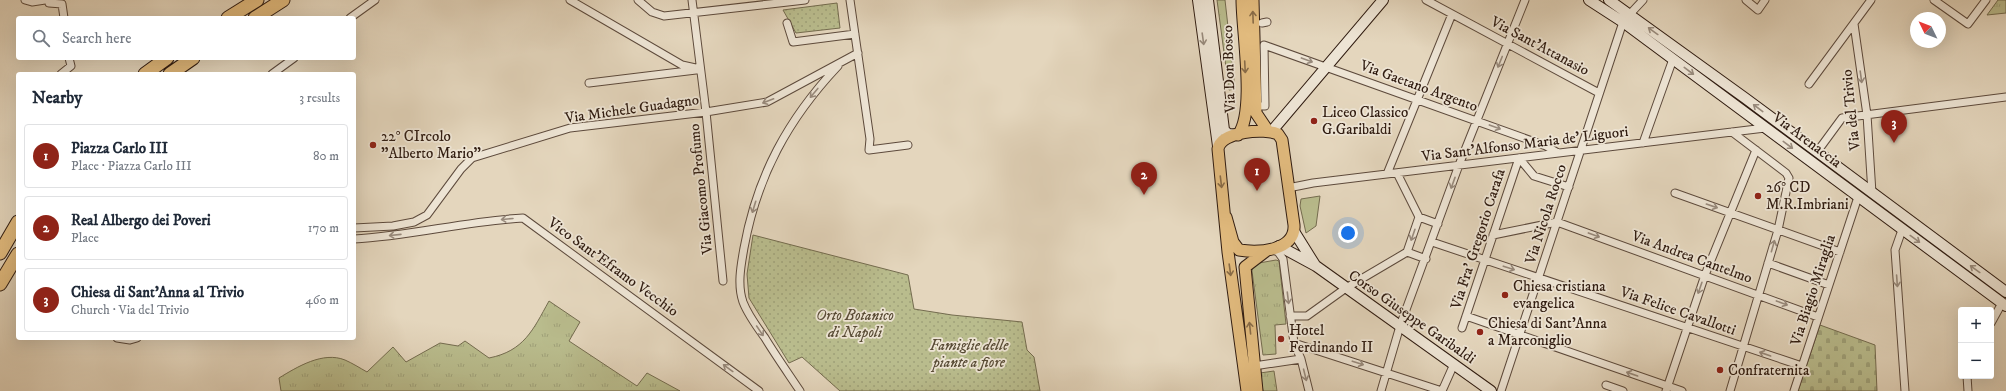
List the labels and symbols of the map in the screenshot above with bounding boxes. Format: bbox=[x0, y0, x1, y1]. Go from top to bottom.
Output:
one-way arrow bbox=[1250, 11, 1257, 24]
street label: Via Sant'Attanasio bbox=[1487, 12, 1593, 80]
north arrow bbox=[1910, 12, 1946, 48]
street label: Via Don Bosco bbox=[1218, 25, 1240, 114]
one-way arrow bbox=[1648, 27, 1659, 35]
one-way arrow bbox=[1199, 32, 1207, 45]
one-way arrow bbox=[1301, 56, 1313, 64]
street label: Via Gaetano Argento bbox=[1357, 56, 1480, 116]
one-way arrow bbox=[1495, 56, 1503, 68]
one-way arrow bbox=[1242, 60, 1249, 73]
one-way arrow bbox=[1683, 67, 1694, 76]
street label: Via del Trivio bbox=[1837, 69, 1865, 152]
one-way arrow bbox=[1857, 70, 1865, 83]
one-way arrow bbox=[810, 88, 819, 99]
street label: Via Michele Guadagno bbox=[563, 90, 700, 128]
one-way arrow bbox=[762, 97, 774, 105]
place label: Liceo Classico G.Garibaldi bbox=[1322, 103, 1408, 139]
one-way arrow bbox=[1753, 103, 1764, 112]
street label: Via Arenaccia bbox=[1768, 107, 1846, 172]
pin: 3 bbox=[1881, 110, 1907, 143]
marker: Liceo Classico G.Garibaldi bbox=[1309, 116, 1319, 126]
street label: Via Sant'Alfonso Maria de' Liguori bbox=[1420, 122, 1630, 166]
street label: Via Giacomo Profumo bbox=[685, 123, 717, 256]
one-way arrow bbox=[1489, 124, 1501, 132]
place label: 22° CIrcolo "Alberto Mario" bbox=[381, 127, 481, 163]
marker: 22° CIrcolo "Alberto Mario" bbox=[368, 140, 378, 150]
one-way arrow bbox=[1783, 141, 1794, 149]
pin: 1 bbox=[1244, 158, 1270, 191]
pin: 2 bbox=[1131, 162, 1157, 195]
street label: Via Nicola Rocco bbox=[1521, 162, 1571, 267]
street label: Via Fra' Gregorio Carafa bbox=[1446, 166, 1510, 313]
one-way arrow bbox=[1218, 175, 1225, 188]
one-way arrow bbox=[1448, 177, 1456, 189]
place label: 26° CD M.R.Imbriani bbox=[1766, 178, 1849, 214]
marker: 26° CD M.R.Imbriani bbox=[1753, 191, 1763, 201]
one-way arrow bbox=[750, 201, 757, 214]
one-way arrow bbox=[1705, 203, 1717, 211]
street label: Vico Sant'Eframo Vecchio bbox=[543, 213, 682, 321]
one-way arrow bbox=[501, 215, 514, 222]
your location bbox=[1338, 223, 1358, 243]
street label: Via Andrea Cantelmo bbox=[1628, 226, 1755, 288]
one-way arrow bbox=[1409, 228, 1417, 240]
street label: Via Biagio Miraglia bbox=[1786, 231, 1840, 349]
one-way arrow bbox=[389, 232, 402, 239]
one-way arrow bbox=[1587, 232, 1600, 239]
one-way arrow bbox=[1910, 235, 1921, 243]
one-way arrow bbox=[1770, 240, 1777, 253]
one-way arrow bbox=[1226, 263, 1234, 276]
one-way arrow bbox=[1502, 265, 1515, 272]
one-way arrow bbox=[1969, 265, 1980, 273]
street label: Corso Giuseppe Garibaldi bbox=[1345, 266, 1479, 368]
one-way arrow bbox=[1894, 274, 1901, 287]
place label: Chiesa cristiana evangelica bbox=[1513, 277, 1606, 313]
street label: Via Felice Cavallotti bbox=[1617, 282, 1738, 340]
one-way arrow bbox=[1696, 282, 1704, 294]
marker: Chiesa cristiana evangelica bbox=[1500, 290, 1510, 300]
one-way arrow bbox=[1284, 291, 1292, 304]
one-way arrow bbox=[1775, 300, 1787, 308]
park label: Orto Botanico di Napoli bbox=[816, 306, 894, 342]
place label: Chiesa di Sant'Anna a Marconiglio bbox=[1488, 314, 1607, 350]
place label: Hotel Ferdinando II bbox=[1289, 321, 1373, 357]
one-way arrow bbox=[1247, 322, 1254, 335]
one-way arrow bbox=[756, 325, 764, 336]
marker: Chiesa di Sant'Anna a Marconiglio bbox=[1475, 327, 1485, 337]
marker: Hotel Ferdinando II bbox=[1276, 334, 1286, 344]
park label: Famiglie delle piante a fiore bbox=[930, 336, 1009, 372]
one-way arrow bbox=[1759, 349, 1771, 357]
one-way arrow bbox=[1351, 360, 1364, 367]
place label: Confraternita bbox=[1728, 361, 1810, 380]
one-way arrow bbox=[723, 364, 734, 372]
marker: Confraternita bbox=[1715, 365, 1725, 375]
one-way arrow bbox=[1302, 368, 1309, 381]
one-way arrow bbox=[1625, 370, 1638, 377]

